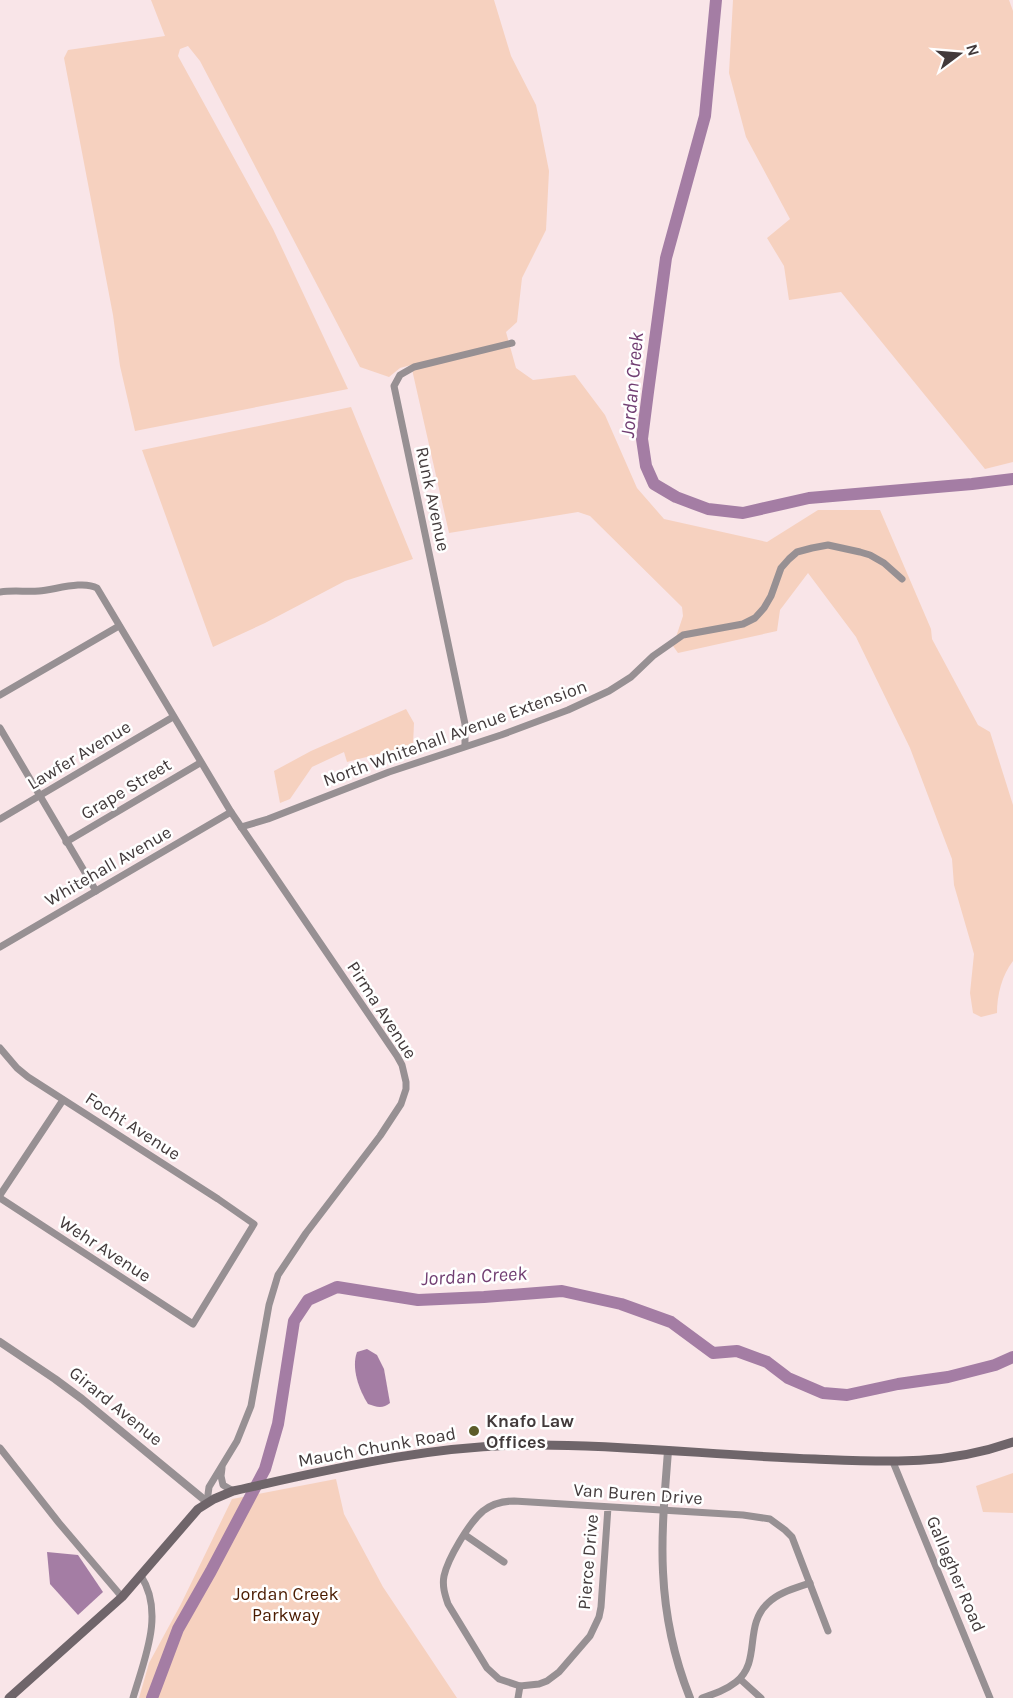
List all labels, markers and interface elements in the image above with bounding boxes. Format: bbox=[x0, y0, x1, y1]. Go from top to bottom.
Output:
north arrow bbox=[929, 24, 989, 84]
text: N bbox=[962, 42, 984, 58]
water label: Jordan Creek bbox=[616, 330, 648, 439]
street label: Runk Avenue bbox=[411, 445, 455, 553]
street label: North Whitehall Avenue Extension bbox=[320, 675, 590, 791]
street label: Lawfer Avenue bbox=[23, 715, 135, 795]
street label: Grape Street bbox=[77, 753, 175, 825]
street label: Whitehall Avenue bbox=[41, 821, 175, 911]
street label: Pirma Avenue bbox=[342, 957, 422, 1063]
street label: Focht Avenue bbox=[81, 1087, 185, 1165]
street label: Wehr Avenue bbox=[55, 1211, 155, 1287]
water label: Jordan Creek bbox=[420, 1262, 529, 1290]
street label: Girard Avenue bbox=[65, 1362, 167, 1450]
place label: Knafo Law Offices bbox=[486, 1410, 574, 1453]
street label: Mauch Chunk Road bbox=[296, 1422, 458, 1472]
marker: Knafo Law Offices bbox=[467, 1424, 481, 1438]
street label: Van Buren Drive bbox=[573, 1479, 703, 1509]
street label: Pierce Drive bbox=[573, 1513, 603, 1611]
street label: Gallagher Road bbox=[922, 1513, 990, 1635]
park label: Jordan Creek Parkway bbox=[233, 1583, 339, 1626]

